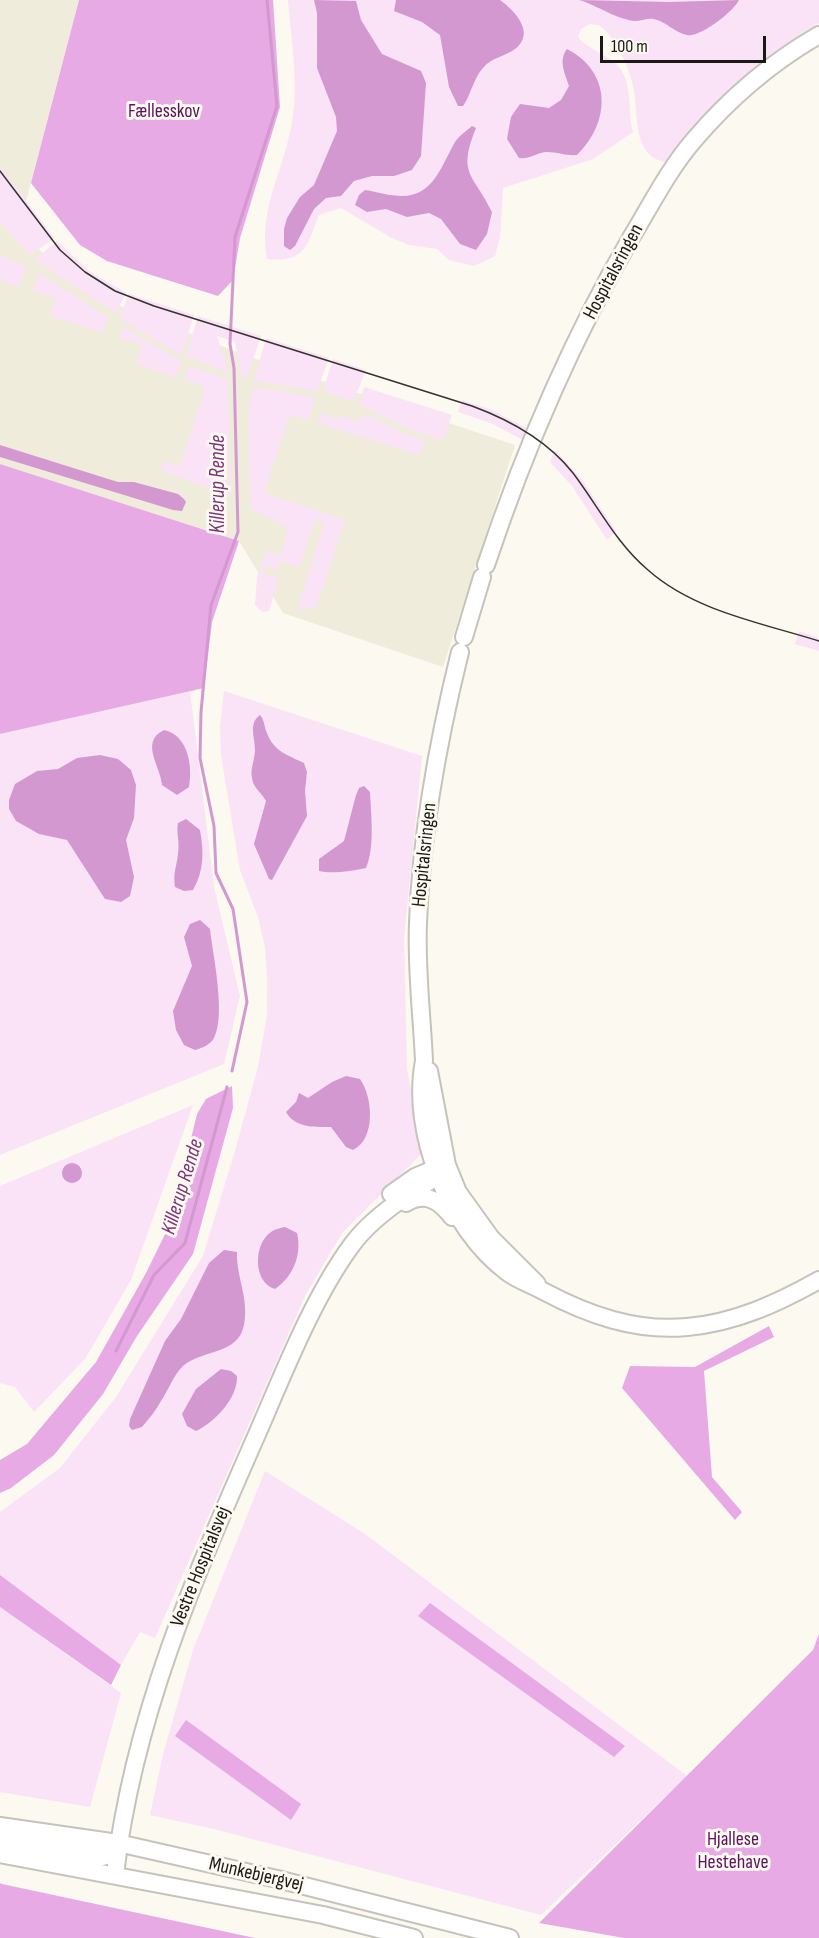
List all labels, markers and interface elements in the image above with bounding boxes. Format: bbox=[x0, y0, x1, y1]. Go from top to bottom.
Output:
scale bar bbox=[603, 24, 770, 62]
text: 100 m bbox=[611, 36, 648, 57]
park label: Fællesskov bbox=[128, 100, 200, 124]
street label: Hospitalsringen bbox=[579, 220, 649, 324]
water label: Killerup Rende bbox=[206, 435, 232, 533]
street label: Hospitalsringen bbox=[408, 802, 442, 908]
water label: Killerup Rende bbox=[157, 1136, 209, 1238]
street label: Vestre Hospitalsvej bbox=[166, 1503, 236, 1631]
park label: Hjallese Hestehave bbox=[697, 1828, 769, 1875]
street label: Munkebjergvej bbox=[206, 1852, 306, 1898]

